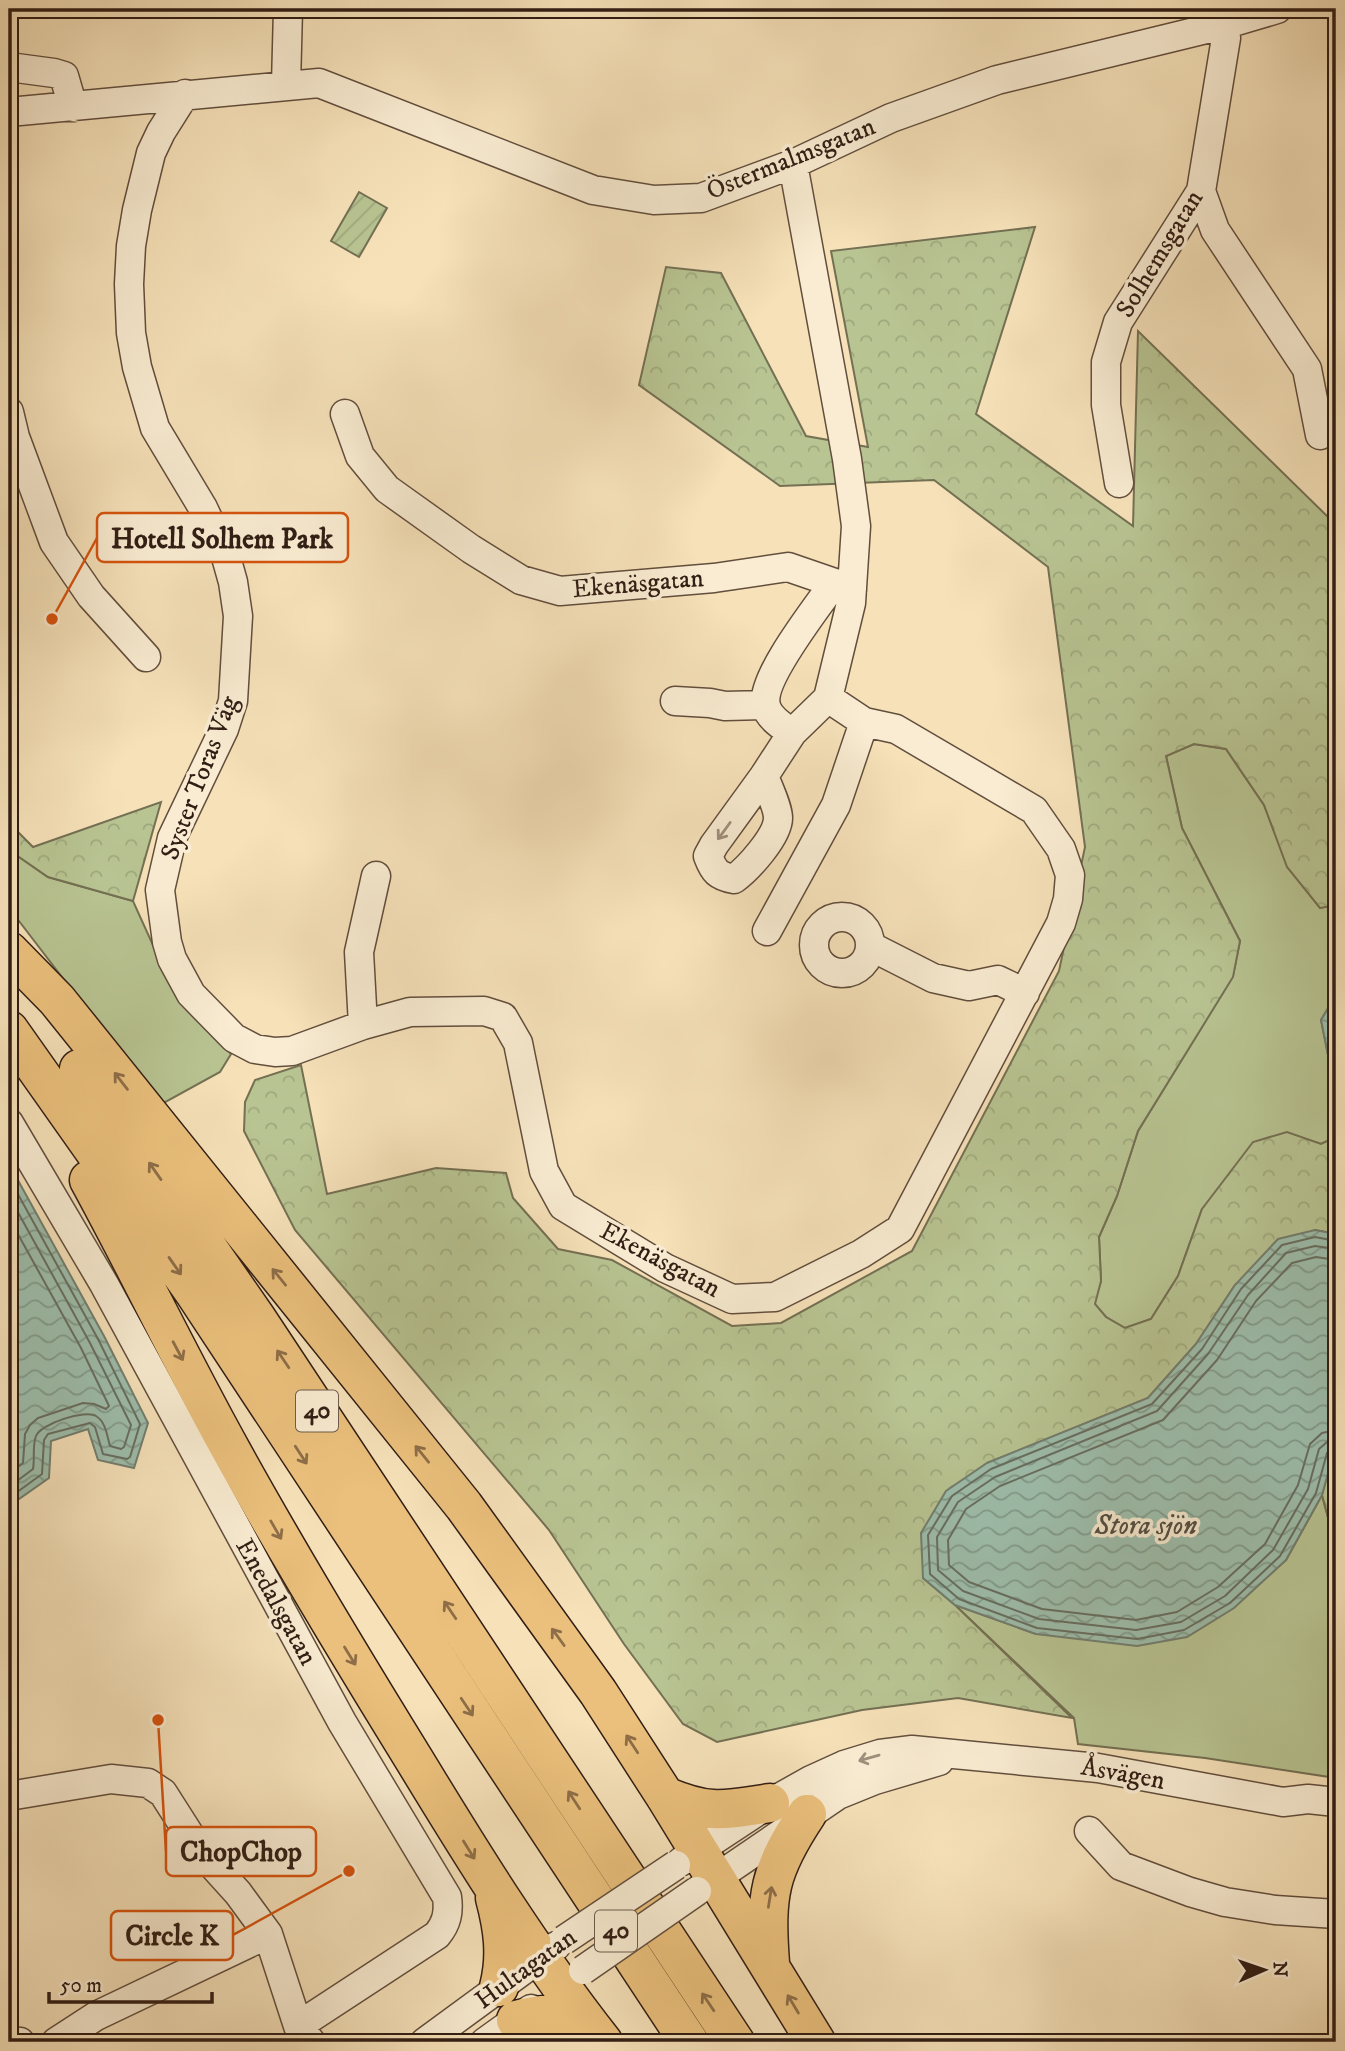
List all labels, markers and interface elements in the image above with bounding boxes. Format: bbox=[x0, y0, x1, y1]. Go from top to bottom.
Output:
street label: Östermalmsgatan bbox=[702, 110, 881, 208]
street label: Solhemsgatan bbox=[1109, 184, 1211, 324]
callout: Hotell Solhem Park bbox=[97, 513, 348, 562]
text: Hotell Solhem Park bbox=[111, 522, 334, 557]
street label: Ekenäsgatan bbox=[571, 562, 705, 606]
street label: Syster Toras Väg bbox=[154, 691, 247, 865]
one-way arrow bbox=[717, 821, 732, 840]
one-way arrow bbox=[114, 1072, 129, 1091]
one-way arrow bbox=[148, 1162, 162, 1181]
street label: Ekenäsgatan bbox=[594, 1214, 726, 1306]
one-way arrow bbox=[168, 1256, 182, 1275]
one-way arrow bbox=[272, 1269, 287, 1287]
one-way arrow bbox=[171, 1340, 185, 1360]
one-way arrow bbox=[276, 1350, 290, 1369]
road number: 40 bbox=[296, 1391, 338, 1432]
one-way arrow bbox=[294, 1445, 308, 1465]
one-way arrow bbox=[414, 1446, 430, 1464]
water label: Stora sjön bbox=[1094, 1508, 1197, 1543]
one-way arrow bbox=[269, 1520, 283, 1540]
street label: Enedalsgatan bbox=[228, 1533, 325, 1672]
one-way arrow bbox=[442, 1601, 457, 1620]
one-way arrow bbox=[551, 1628, 565, 1647]
one-way arrow bbox=[344, 1645, 358, 1665]
one-way arrow bbox=[460, 1697, 474, 1716]
one-way arrow bbox=[624, 1735, 639, 1754]
street label: Åsvägen bbox=[1078, 1749, 1168, 1798]
one-way arrow bbox=[858, 1752, 880, 1765]
one-way arrow bbox=[567, 1791, 582, 1810]
callout: ChopChop bbox=[166, 1827, 316, 1876]
text: ChopChop bbox=[180, 1835, 302, 1870]
one-way arrow bbox=[463, 1839, 477, 1859]
one-way arrow bbox=[764, 1886, 777, 1909]
road number: 40 bbox=[595, 1910, 637, 1952]
callout: Circle K bbox=[111, 1911, 233, 1960]
text: Circle K bbox=[125, 1919, 220, 1954]
street label: Hultagatan bbox=[469, 1921, 584, 2017]
north arrow bbox=[1230, 1936, 1300, 2006]
scale bar bbox=[49, 1960, 212, 2004]
text: N bbox=[1268, 1961, 1291, 1978]
text: 50 m bbox=[60, 1973, 102, 1999]
one-way arrow bbox=[700, 1992, 714, 2012]
one-way arrow bbox=[786, 1994, 800, 2014]

